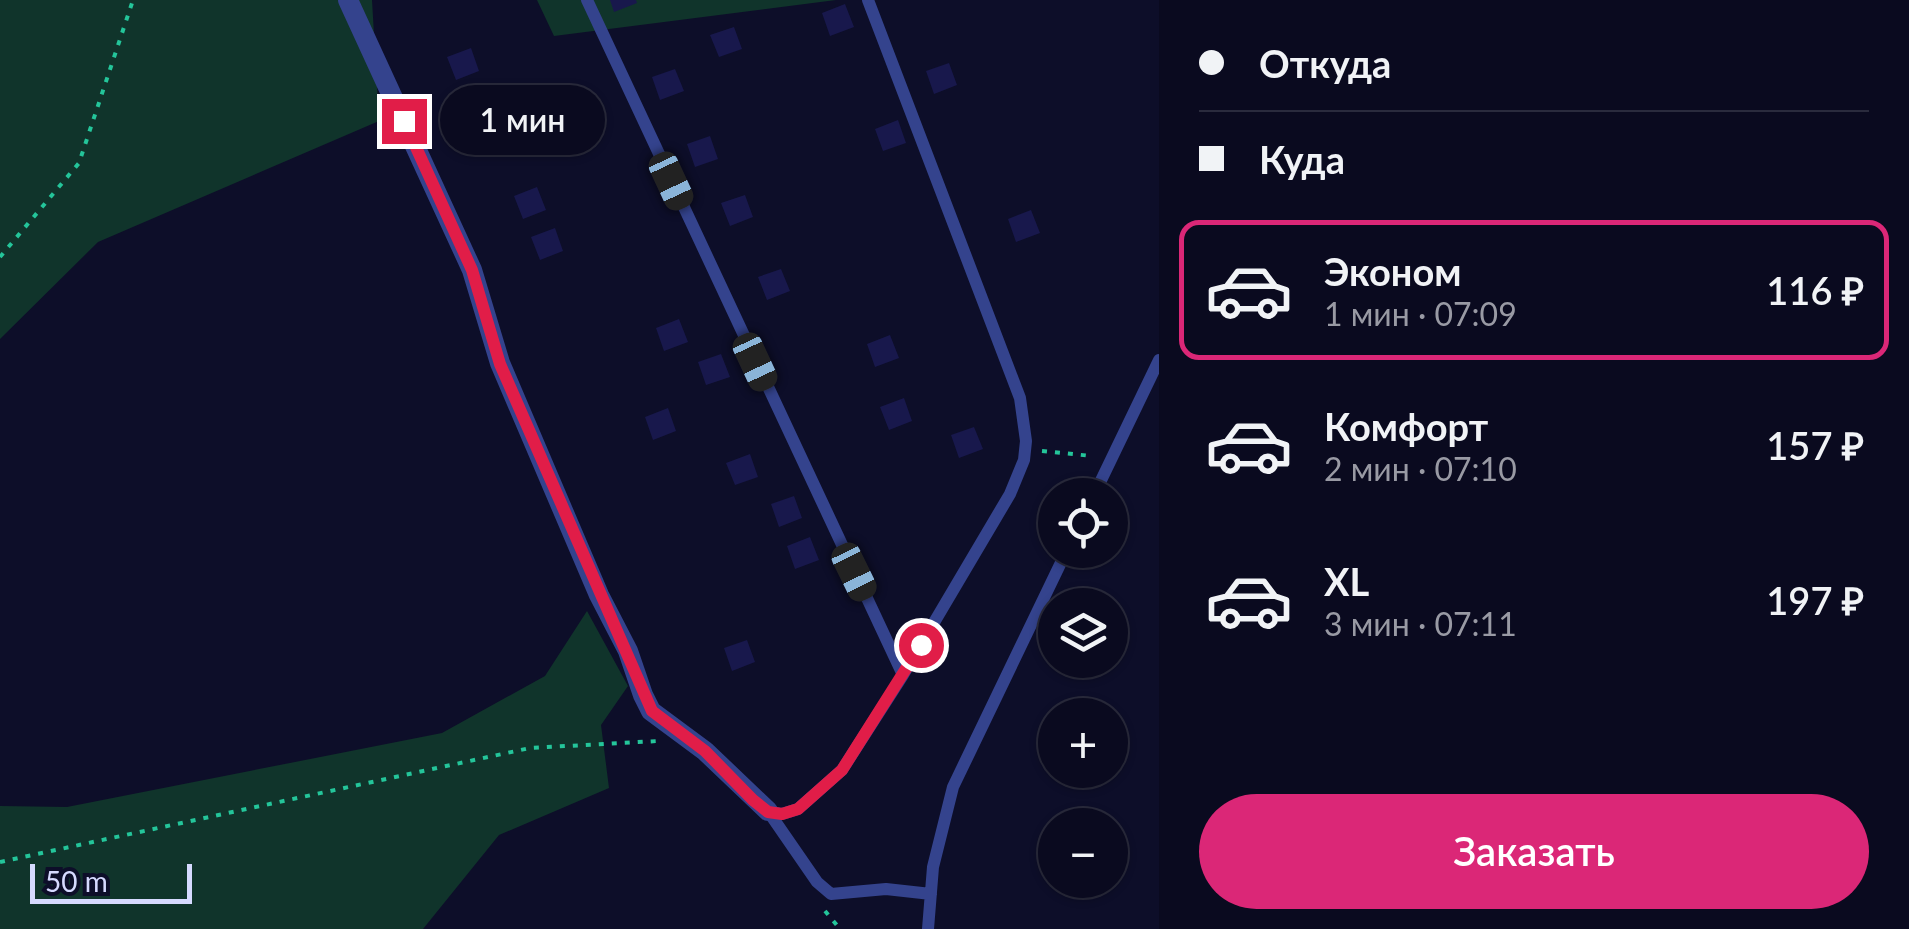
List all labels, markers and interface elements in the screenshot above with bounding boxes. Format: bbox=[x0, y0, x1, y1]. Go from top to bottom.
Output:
text: Откуда bbox=[1259, 40, 1391, 86]
callout: 1 мин bbox=[439, 86, 604, 156]
route end bbox=[382, 99, 427, 144]
text: 1 мин bbox=[480, 100, 565, 139]
text: Куда bbox=[1259, 136, 1345, 182]
car bbox=[645, 147, 697, 215]
icon: car bbox=[1204, 245, 1294, 335]
text: Эконом bbox=[1324, 248, 1462, 294]
text: 116 ₽ bbox=[1766, 267, 1864, 313]
text: 1 мин · 07:09 bbox=[1324, 294, 1517, 333]
car bbox=[729, 328, 781, 396]
icon: car bbox=[1204, 400, 1294, 490]
text: Комфорт bbox=[1324, 403, 1488, 449]
text: 157 ₽ bbox=[1766, 422, 1864, 468]
text: 2 мин · 07:10 bbox=[1324, 449, 1517, 488]
map controls bbox=[1038, 478, 1128, 898]
button: locate bbox=[1038, 478, 1128, 568]
car bbox=[827, 538, 881, 606]
icon: car bbox=[1204, 555, 1294, 645]
text: XL bbox=[1324, 558, 1369, 604]
text: 197 ₽ bbox=[1766, 577, 1864, 623]
button: layers bbox=[1038, 588, 1128, 678]
text: 3 мин · 07:11 bbox=[1324, 604, 1517, 643]
route start bbox=[899, 623, 944, 668]
button: + bbox=[1038, 698, 1128, 788]
button: Заказать bbox=[1199, 794, 1869, 909]
button: − bbox=[1038, 808, 1128, 898]
scale bar bbox=[30, 859, 192, 904]
text: 50 m bbox=[45, 864, 108, 898]

